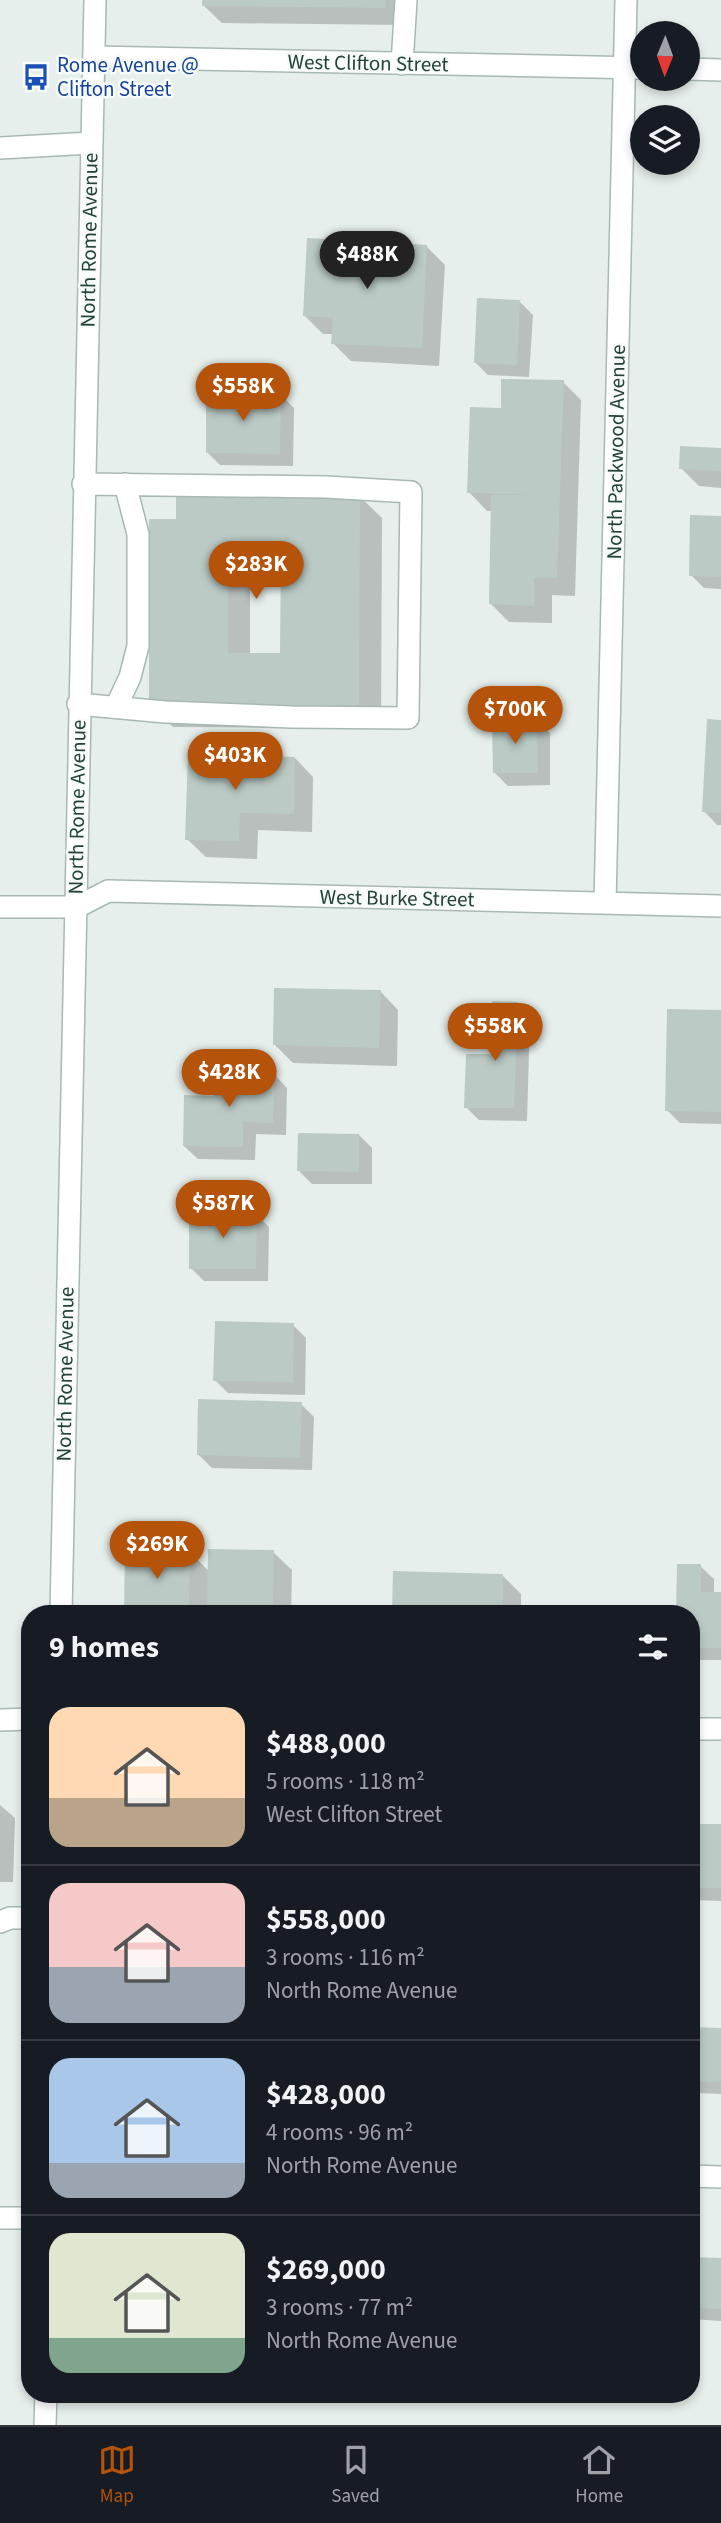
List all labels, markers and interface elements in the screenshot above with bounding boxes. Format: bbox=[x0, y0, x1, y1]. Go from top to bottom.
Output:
north arrow bbox=[630, 21, 700, 91]
map controls bbox=[630, 21, 700, 175]
street label: West Clifton Street bbox=[287, 47, 449, 79]
place label: Rome Avenue @ Clifton Street bbox=[57, 50, 199, 104]
bus stop icon: Rome Avenue @ Clifton Street bbox=[21, 62, 51, 92]
button: layers bbox=[630, 105, 700, 175]
street label: North Rome Avenue bbox=[72, 152, 106, 328]
pin: $488K bbox=[318, 232, 416, 291]
text: $488K bbox=[336, 237, 398, 270]
street label: North Packwood Avenue bbox=[599, 344, 633, 560]
pin: $558K bbox=[194, 364, 292, 423]
text: $558K bbox=[212, 369, 274, 402]
pin: $283K bbox=[207, 542, 305, 601]
text: $283K bbox=[225, 547, 287, 580]
pin: $700K bbox=[466, 686, 564, 746]
text: $700K bbox=[484, 692, 546, 725]
street label: North Rome Avenue bbox=[60, 719, 94, 895]
pin: $403K bbox=[186, 732, 284, 792]
text: $403K bbox=[204, 738, 266, 771]
street label: West Burke Street bbox=[319, 882, 475, 914]
pin: $558K bbox=[446, 1004, 544, 1063]
text: $558K bbox=[464, 1009, 526, 1042]
pin: $428K bbox=[180, 1050, 278, 1109]
text: $428K bbox=[198, 1055, 260, 1088]
pin: $587K bbox=[174, 1180, 272, 1240]
text: $587K bbox=[192, 1186, 254, 1219]
street label: North Rome Avenue bbox=[48, 1286, 82, 1462]
pin: $269K bbox=[108, 1522, 206, 1581]
text: $269K bbox=[126, 1527, 188, 1560]
text: 9 homes bbox=[49, 1626, 159, 1669]
icon: filters bbox=[634, 1628, 672, 1666]
text: $488,000 bbox=[266, 1722, 386, 1765]
icon: home bbox=[105, 1735, 189, 1819]
text: 5 rooms · 118 m² bbox=[266, 1765, 425, 1798]
text: West Clifton Street bbox=[266, 1798, 442, 1831]
text: $558,000 bbox=[266, 1898, 386, 1941]
icon: home bbox=[105, 1911, 189, 1995]
text: 3 rooms · 116 m² bbox=[266, 1941, 425, 1974]
text: North Rome Avenue bbox=[266, 1974, 458, 2007]
text: $428,000 bbox=[266, 2073, 386, 2116]
icon: home bbox=[105, 2086, 189, 2170]
text: 4 rooms · 96 m² bbox=[266, 2116, 413, 2149]
text: North Rome Avenue bbox=[266, 2149, 458, 2182]
text: $269,000 bbox=[266, 2248, 386, 2291]
icon: home bbox=[105, 2261, 189, 2345]
text: 3 rooms · 77 m² bbox=[266, 2291, 413, 2324]
text: North Rome Avenue bbox=[266, 2324, 458, 2357]
tab: Map bbox=[98, 2441, 136, 2510]
tab: Saved bbox=[331, 2441, 380, 2510]
tab: Home bbox=[575, 2441, 623, 2510]

